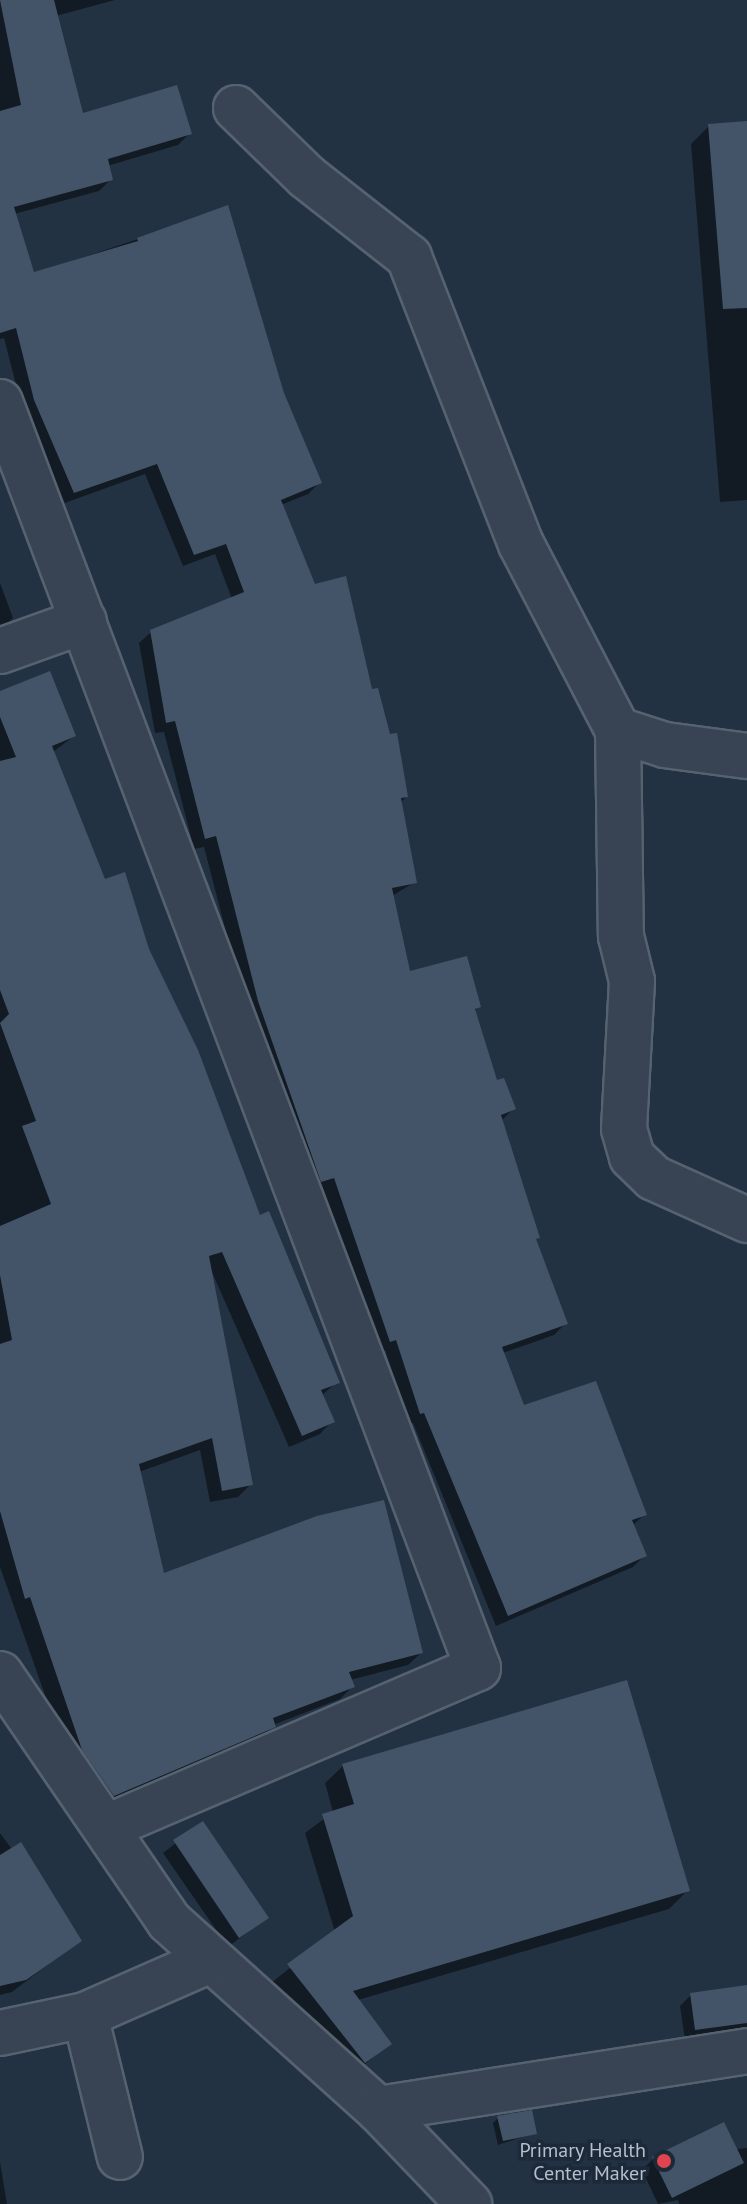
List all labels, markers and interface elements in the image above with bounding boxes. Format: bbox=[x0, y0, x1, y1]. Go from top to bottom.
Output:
place label: Primary Health Center Maker bbox=[519, 2138, 646, 2185]
marker: Primary Health Center Maker bbox=[653, 2150, 675, 2172]

